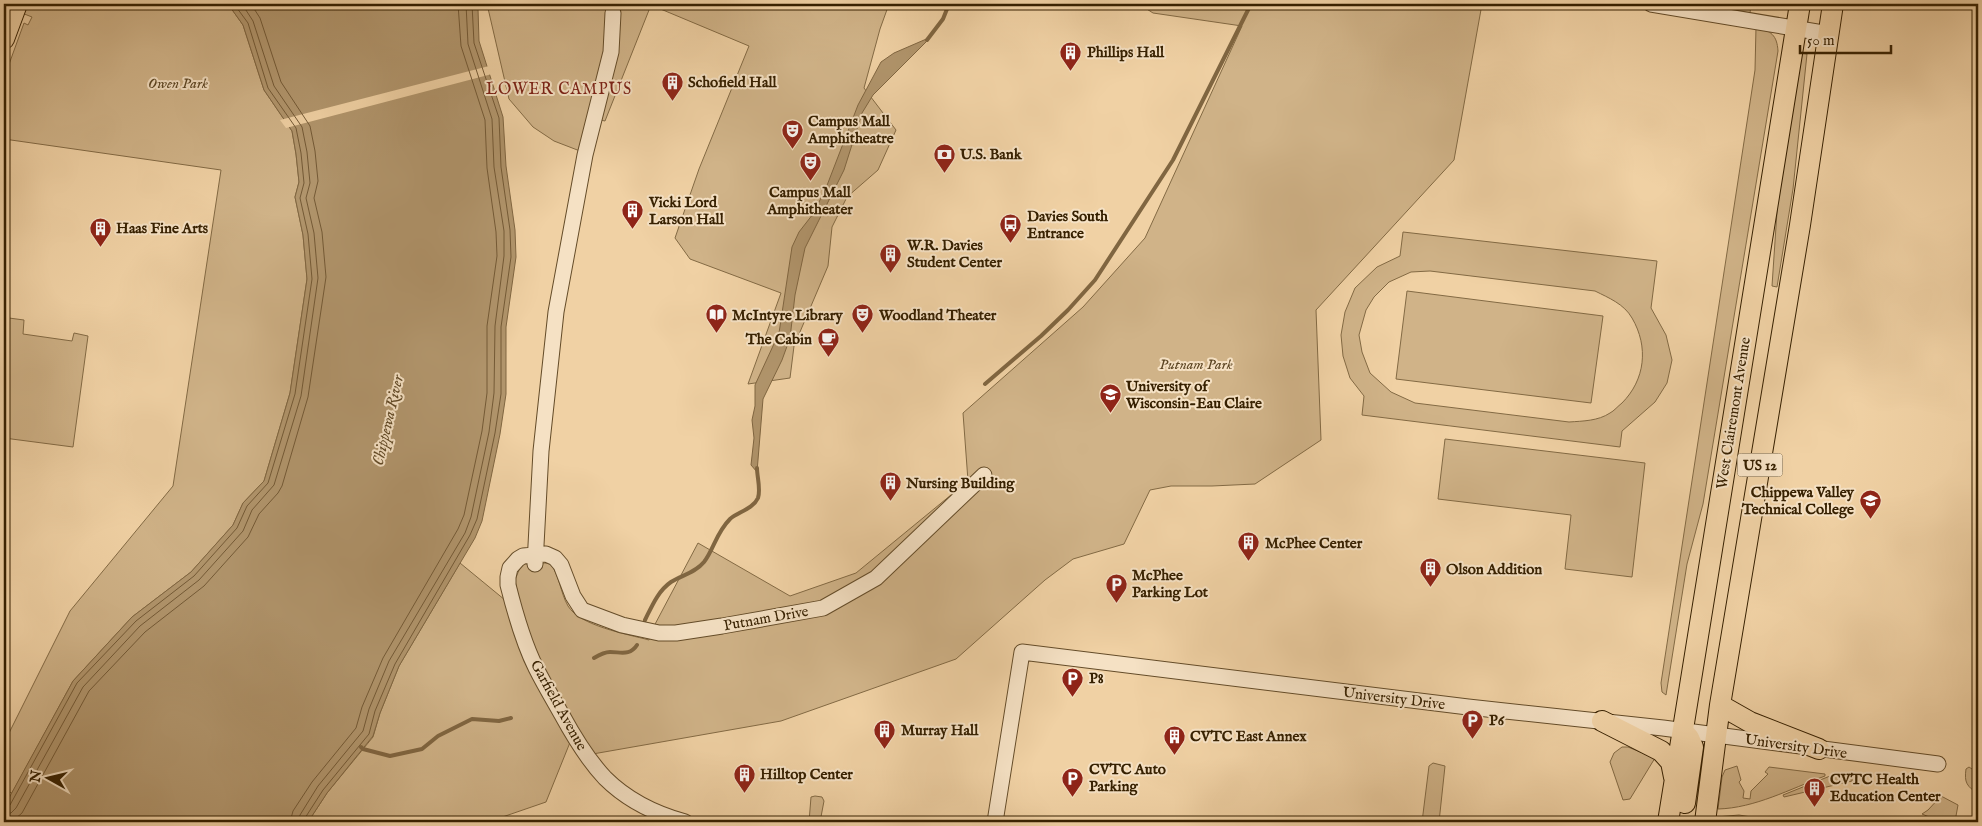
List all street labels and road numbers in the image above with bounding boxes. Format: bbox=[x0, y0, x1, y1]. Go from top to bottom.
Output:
street label: West Clairemont Avenue bbox=[1712, 336, 1755, 490]
road number: US 12 bbox=[1738, 454, 1782, 476]
street label: Putnam Drive bbox=[722, 602, 810, 635]
street label: Garfield Avenue bbox=[526, 657, 591, 754]
street label: University Drive bbox=[1342, 683, 1446, 714]
street label: University Drive bbox=[1744, 730, 1848, 763]

